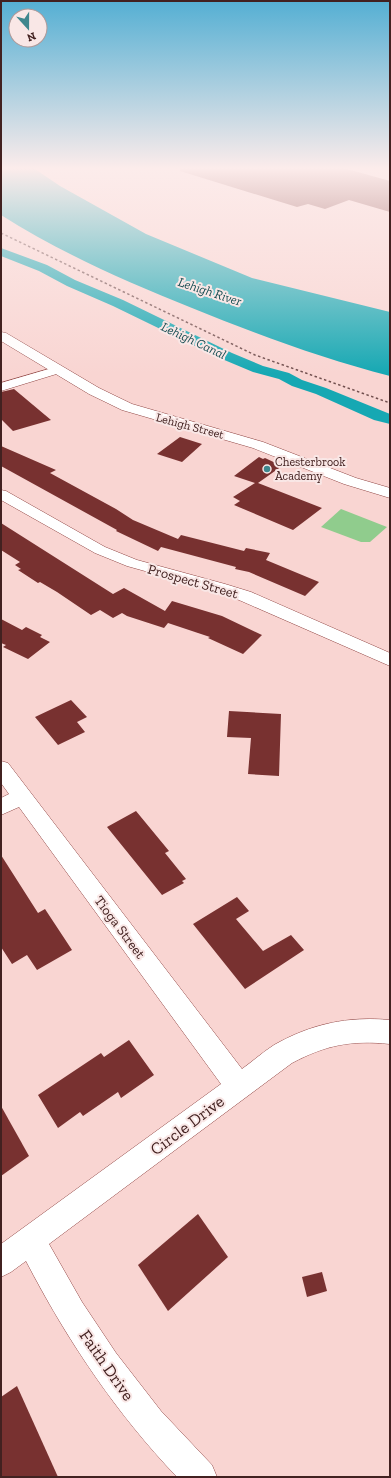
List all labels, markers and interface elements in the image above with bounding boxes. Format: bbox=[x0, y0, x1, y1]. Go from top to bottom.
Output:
north arrow bbox=[8, 8, 48, 48]
text: N bbox=[25, 29, 38, 45]
water label: Lehigh River bbox=[176, 274, 244, 309]
water label: Lehigh Canal bbox=[159, 319, 229, 362]
street label: Lehigh Street bbox=[154, 410, 226, 442]
place label: Chesterbrook Academy bbox=[275, 455, 346, 483]
marker: Chesterbrook Academy bbox=[262, 464, 272, 474]
street label: Prospect Street bbox=[146, 560, 241, 603]
street label: Tioga Street bbox=[90, 893, 149, 963]
street label: Circle Drive bbox=[146, 1091, 228, 1159]
street label: Faith Drive bbox=[75, 1326, 139, 1404]

